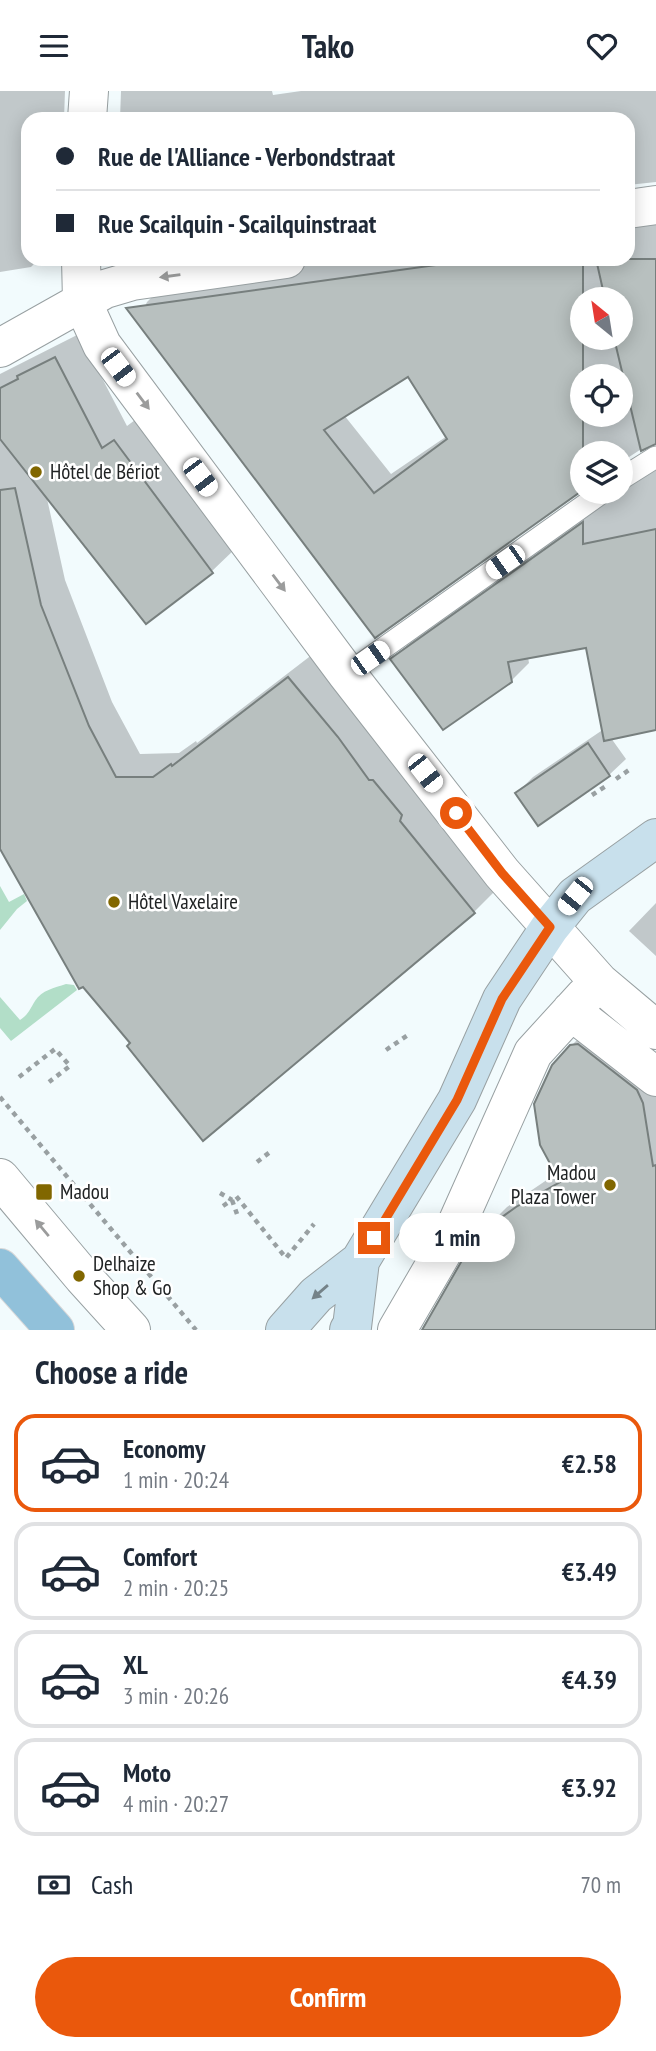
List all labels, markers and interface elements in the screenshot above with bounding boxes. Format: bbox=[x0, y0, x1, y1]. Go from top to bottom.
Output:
text: Tako bbox=[302, 25, 354, 67]
icon: menu bbox=[35, 27, 73, 65]
icon: heart bbox=[583, 27, 621, 65]
text: Rue de l'Alliance - Verbondstraat bbox=[98, 140, 395, 173]
text: Rue Scailquin - Scailquinstraat bbox=[98, 207, 376, 240]
one-way arrow bbox=[159, 271, 181, 282]
north arrow bbox=[570, 287, 634, 350]
map controls bbox=[570, 287, 633, 504]
car bbox=[97, 344, 140, 390]
button: locate bbox=[570, 364, 633, 427]
one-way arrow bbox=[136, 391, 150, 410]
button: layers bbox=[570, 441, 633, 504]
car bbox=[179, 454, 222, 500]
place label: Hôtel de Bériot bbox=[50, 458, 160, 485]
marker: Hôtel de Bériot bbox=[28, 464, 44, 480]
car bbox=[482, 541, 529, 583]
one-way arrow bbox=[272, 574, 286, 592]
car bbox=[347, 637, 394, 679]
car bbox=[404, 750, 447, 796]
route start bbox=[440, 797, 472, 829]
car bbox=[554, 873, 597, 919]
place label: Hôtel Vaxelaire bbox=[128, 888, 238, 915]
marker: Hôtel Vaxelaire bbox=[106, 894, 122, 910]
place label: Madou Plaza Tower bbox=[511, 1159, 596, 1210]
marker: Madou Plaza Tower bbox=[602, 1177, 618, 1193]
place label: Madou bbox=[60, 1178, 109, 1205]
marker: Madou bbox=[34, 1182, 54, 1202]
callout: 1 min bbox=[398, 1213, 514, 1263]
one-way arrow bbox=[34, 1219, 49, 1237]
route end bbox=[358, 1222, 390, 1254]
text: 1 min bbox=[434, 1223, 480, 1252]
place label: Delhaize Shop & Go bbox=[93, 1250, 172, 1301]
marker: Delhaize Shop & Go bbox=[71, 1268, 87, 1284]
one-way arrow bbox=[311, 1284, 329, 1300]
text: Choose a ride bbox=[35, 1351, 188, 1393]
icon: car bbox=[39, 1432, 102, 1495]
text: Economy bbox=[123, 1432, 205, 1465]
text: €2.58 bbox=[562, 1447, 617, 1480]
text: 1 min · 20:24 bbox=[123, 1465, 229, 1494]
icon: car bbox=[39, 1540, 102, 1603]
text: Comfort bbox=[123, 1540, 197, 1573]
text: €3.49 bbox=[562, 1555, 617, 1588]
text: 2 min · 20:25 bbox=[123, 1573, 229, 1602]
icon: car bbox=[39, 1648, 102, 1711]
text: XL bbox=[123, 1648, 148, 1681]
text: €4.39 bbox=[562, 1663, 617, 1696]
text: 3 min · 20:26 bbox=[123, 1681, 229, 1710]
icon: car bbox=[39, 1756, 102, 1819]
text: Moto bbox=[123, 1756, 171, 1789]
text: €3.92 bbox=[562, 1771, 617, 1804]
text: 4 min · 20:27 bbox=[123, 1789, 229, 1818]
icon: cash bbox=[35, 1866, 73, 1904]
text: Cash bbox=[91, 1868, 133, 1901]
text: 70 m bbox=[580, 1870, 621, 1899]
button: Confirm bbox=[35, 1957, 621, 2037]

